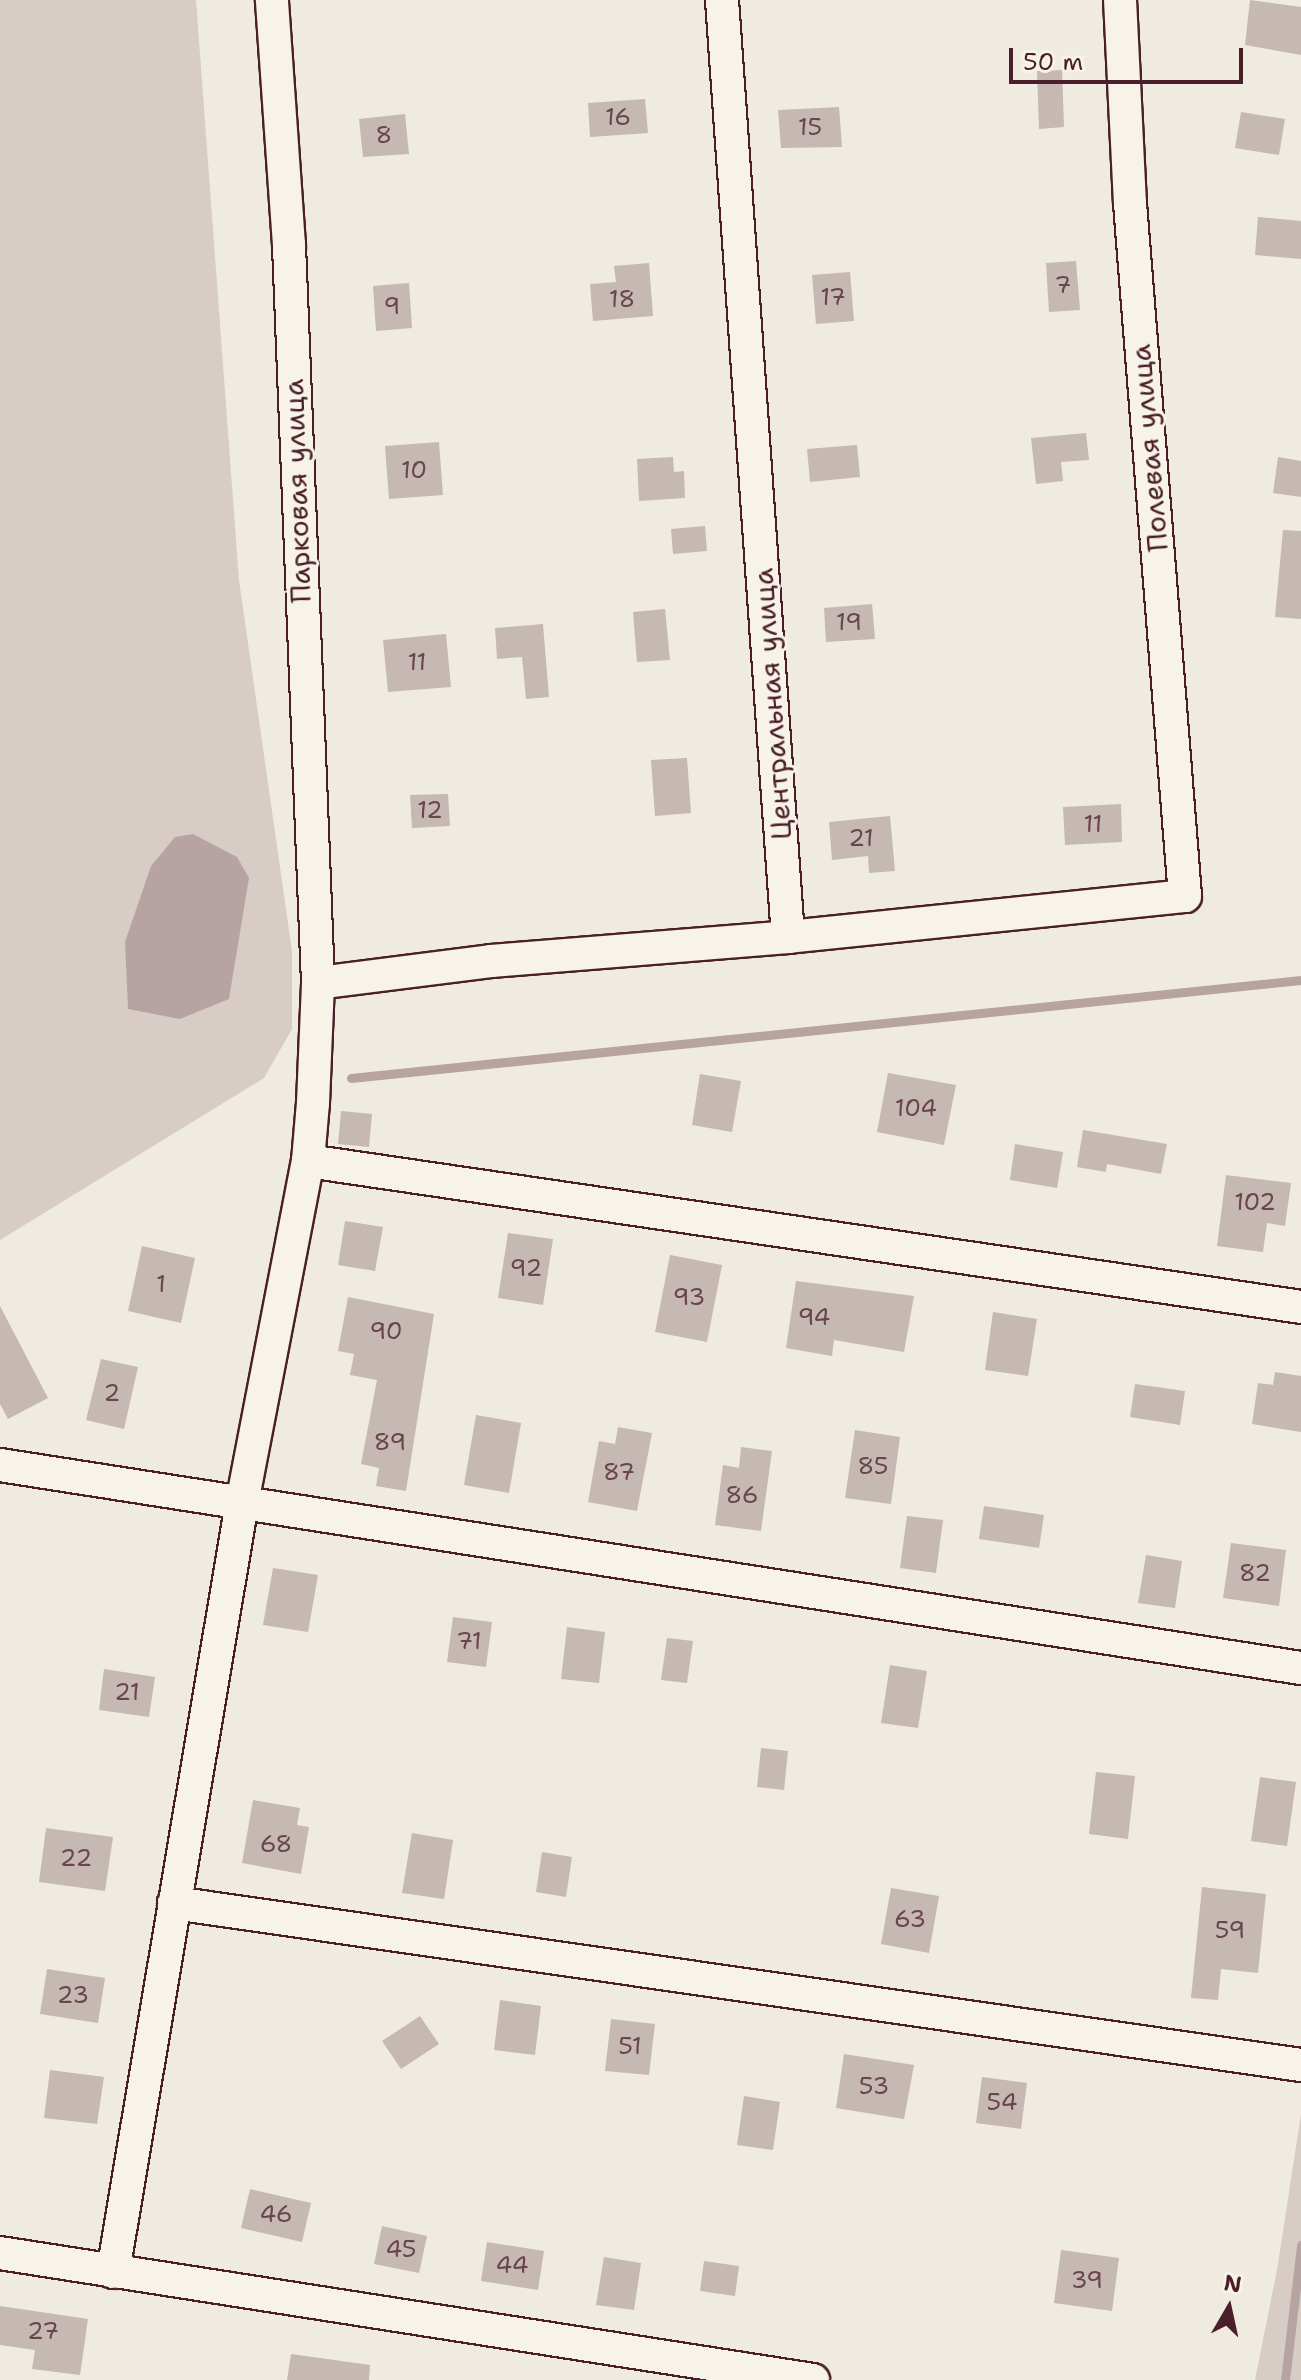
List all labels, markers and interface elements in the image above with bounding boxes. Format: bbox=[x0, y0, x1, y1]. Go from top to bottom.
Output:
scale bar bbox=[1013, 32, 1247, 82]
text: 50 m bbox=[1023, 46, 1083, 78]
house number: 16 bbox=[605, 104, 631, 132]
house number: 15 bbox=[798, 114, 822, 142]
house number: 8 bbox=[376, 122, 392, 150]
house number: 7 bbox=[1055, 272, 1071, 300]
house number: 17 bbox=[820, 284, 846, 312]
house number: 18 bbox=[609, 286, 635, 314]
house number: 9 bbox=[384, 293, 400, 321]
street label: Полевая улица bbox=[1123, 343, 1175, 553]
street label: Парковая улица bbox=[276, 378, 318, 604]
house number: 10 bbox=[401, 457, 427, 485]
street label: Центральная улица bbox=[746, 567, 798, 841]
house number: 19 bbox=[836, 609, 862, 637]
house number: 11 bbox=[407, 649, 427, 677]
house number: 12 bbox=[417, 797, 443, 825]
house number: 11 bbox=[1083, 811, 1103, 839]
house number: 21 bbox=[848, 825, 874, 853]
house number: 104 bbox=[895, 1095, 937, 1123]
house number: 102 bbox=[1234, 1189, 1276, 1217]
house number: 92 bbox=[510, 1255, 542, 1283]
house number: 1 bbox=[156, 1271, 166, 1299]
house number: 93 bbox=[673, 1284, 705, 1312]
house number: 94 bbox=[798, 1304, 830, 1332]
house number: 90 bbox=[369, 1318, 403, 1346]
house number: 2 bbox=[104, 1380, 120, 1408]
house number: 89 bbox=[374, 1429, 406, 1457]
house number: 85 bbox=[858, 1453, 888, 1481]
house number: 87 bbox=[603, 1459, 635, 1487]
house number: 86 bbox=[726, 1482, 758, 1510]
house number: 82 bbox=[1239, 1560, 1271, 1588]
house number: 71 bbox=[456, 1628, 482, 1656]
house number: 21 bbox=[114, 1679, 140, 1707]
house number: 68 bbox=[260, 1831, 292, 1859]
house number: 22 bbox=[60, 1845, 92, 1873]
house number: 63 bbox=[894, 1906, 926, 1934]
house number: 59 bbox=[1215, 1917, 1245, 1945]
house number: 23 bbox=[57, 1982, 89, 2010]
house number: 51 bbox=[618, 2033, 642, 2061]
house number: 53 bbox=[859, 2073, 889, 2101]
house number: 54 bbox=[987, 2089, 1017, 2117]
house number: 46 bbox=[259, 2201, 293, 2229]
house number: 45 bbox=[386, 2236, 416, 2264]
house number: 44 bbox=[496, 2252, 528, 2280]
house number: 39 bbox=[1071, 2267, 1103, 2295]
north arrow bbox=[1189, 2268, 1269, 2348]
text: N bbox=[1222, 2268, 1244, 2299]
house number: 27 bbox=[27, 2318, 59, 2346]

